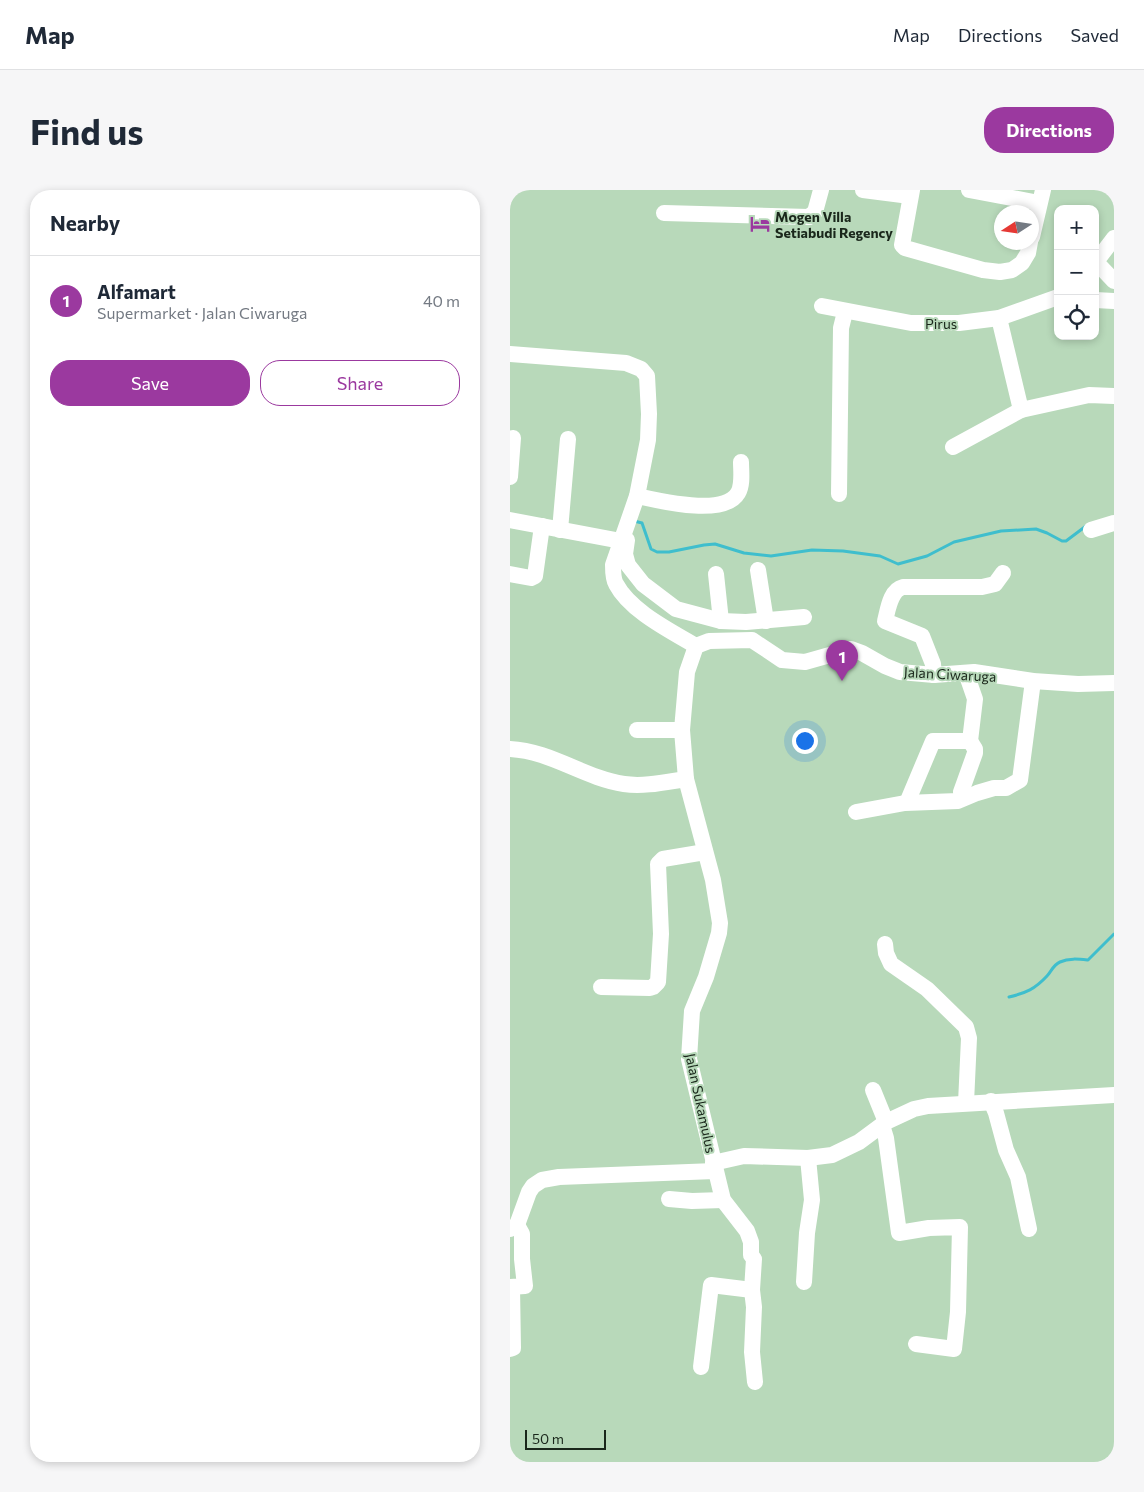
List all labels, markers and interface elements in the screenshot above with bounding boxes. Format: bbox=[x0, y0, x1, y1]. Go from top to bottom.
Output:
text: Map bbox=[25, 20, 75, 49]
text: Map bbox=[893, 24, 930, 46]
text: Directions bbox=[958, 24, 1042, 46]
text: Saved bbox=[1070, 24, 1119, 46]
button: Directions bbox=[984, 107, 1114, 153]
text: Find us bbox=[30, 109, 144, 152]
north arrow bbox=[994, 205, 1039, 250]
map controls bbox=[1054, 205, 1099, 340]
button: + bbox=[1054, 205, 1099, 250]
place label: Mogen Villa Setiabudi Regency bbox=[775, 208, 893, 241]
text: Nearby bbox=[50, 210, 120, 235]
hotel icon: Mogen Villa Setiabudi Regency bbox=[749, 213, 771, 235]
button: − bbox=[1054, 250, 1099, 295]
text: Alfamart bbox=[97, 280, 176, 303]
text: 1 bbox=[62, 291, 70, 310]
text: 40 m bbox=[423, 291, 460, 310]
button: locate bbox=[1054, 295, 1099, 340]
text: Supermarket · Jalan Ciwaruga bbox=[97, 303, 307, 322]
street label: Pirus bbox=[925, 315, 957, 332]
button: Save bbox=[50, 360, 250, 406]
button: Share bbox=[260, 360, 460, 406]
pin: 1 bbox=[826, 640, 858, 681]
street label: Jalan Ciwaruga bbox=[903, 663, 997, 685]
your location bbox=[792, 728, 818, 754]
street label: Jalan Sukamulus bbox=[682, 1051, 720, 1155]
scale bar bbox=[525, 1427, 606, 1450]
text: 50 m bbox=[532, 1430, 564, 1447]

